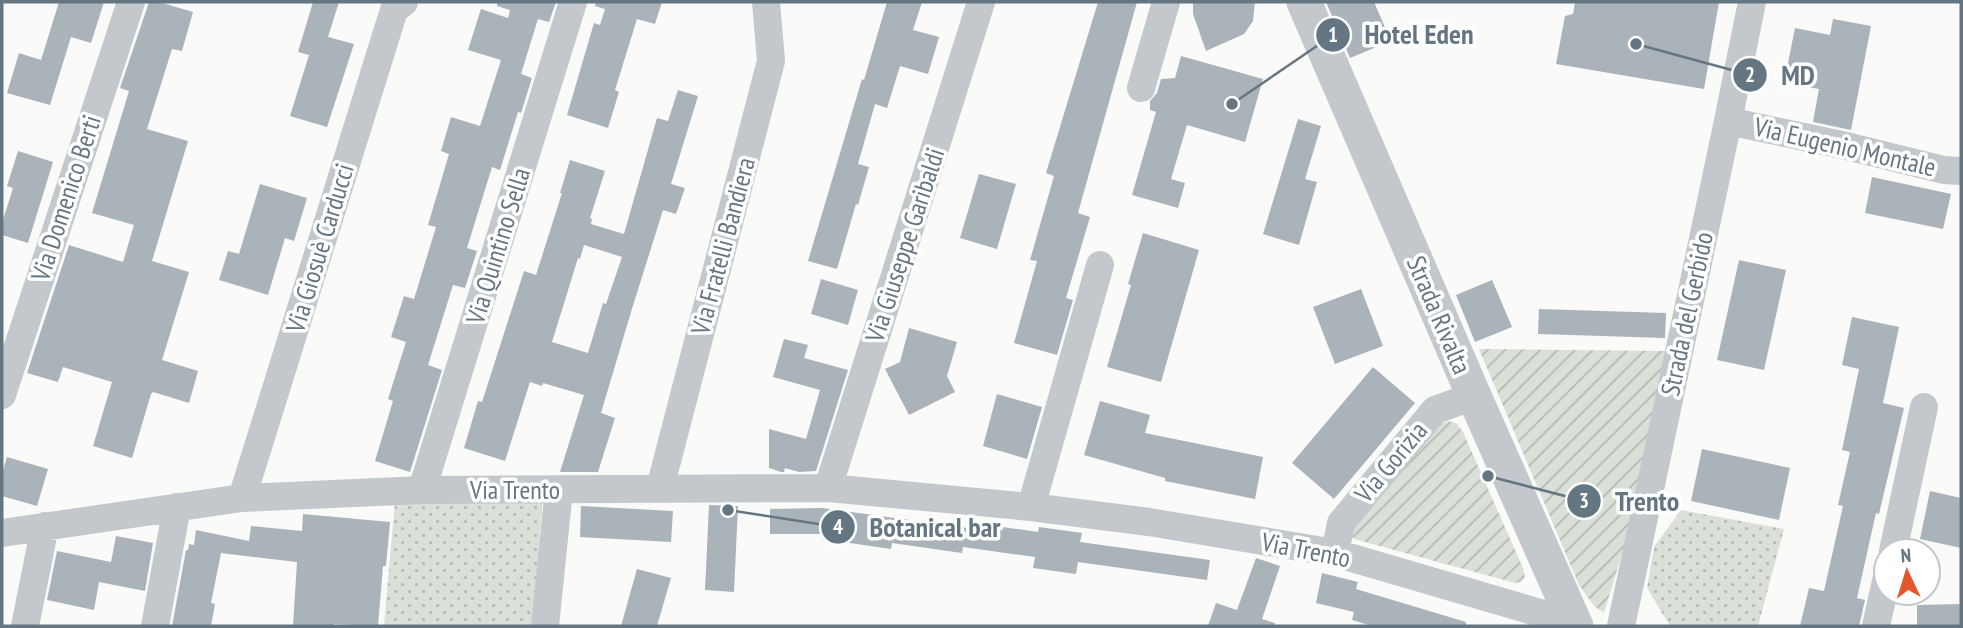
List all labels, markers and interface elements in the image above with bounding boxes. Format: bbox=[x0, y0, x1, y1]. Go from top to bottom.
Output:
callout: Hotel Eden bbox=[1315, 10, 1487, 59]
text: Hotel Eden bbox=[1364, 15, 1474, 52]
text: 1 bbox=[1328, 21, 1338, 48]
callout: MD bbox=[1732, 50, 1829, 99]
text: MD bbox=[1781, 56, 1815, 93]
text: 2 bbox=[1745, 61, 1755, 88]
street label: Via Eugenio Montale bbox=[1750, 109, 1939, 183]
street label: Via Domenico Berti bbox=[23, 111, 108, 286]
street label: Via Giuseppe Garibaldi bbox=[857, 144, 951, 347]
street label: Via Fratelli Bandiera bbox=[683, 154, 762, 339]
street label: Via Giosuè Carducci bbox=[278, 159, 361, 337]
street label: Via Quintino Sella bbox=[458, 164, 537, 329]
street label: Strada del Gerbido bbox=[1653, 229, 1720, 399]
street label: Strada Rivalta bbox=[1400, 251, 1479, 379]
street label: Via Gorizia bbox=[1347, 414, 1434, 510]
street label: Via Trento bbox=[469, 473, 560, 506]
callout: Trento bbox=[1566, 476, 1693, 525]
text: Trento bbox=[1615, 482, 1679, 519]
text: 3 bbox=[1579, 487, 1589, 514]
callout: Botanical bar bbox=[821, 502, 1014, 551]
text: Botanical bar bbox=[870, 508, 1001, 545]
text: 4 bbox=[833, 513, 843, 540]
street label: Via Trento bbox=[1258, 525, 1353, 574]
north arrow bbox=[1872, 537, 1942, 607]
text: N bbox=[1900, 543, 1912, 567]

